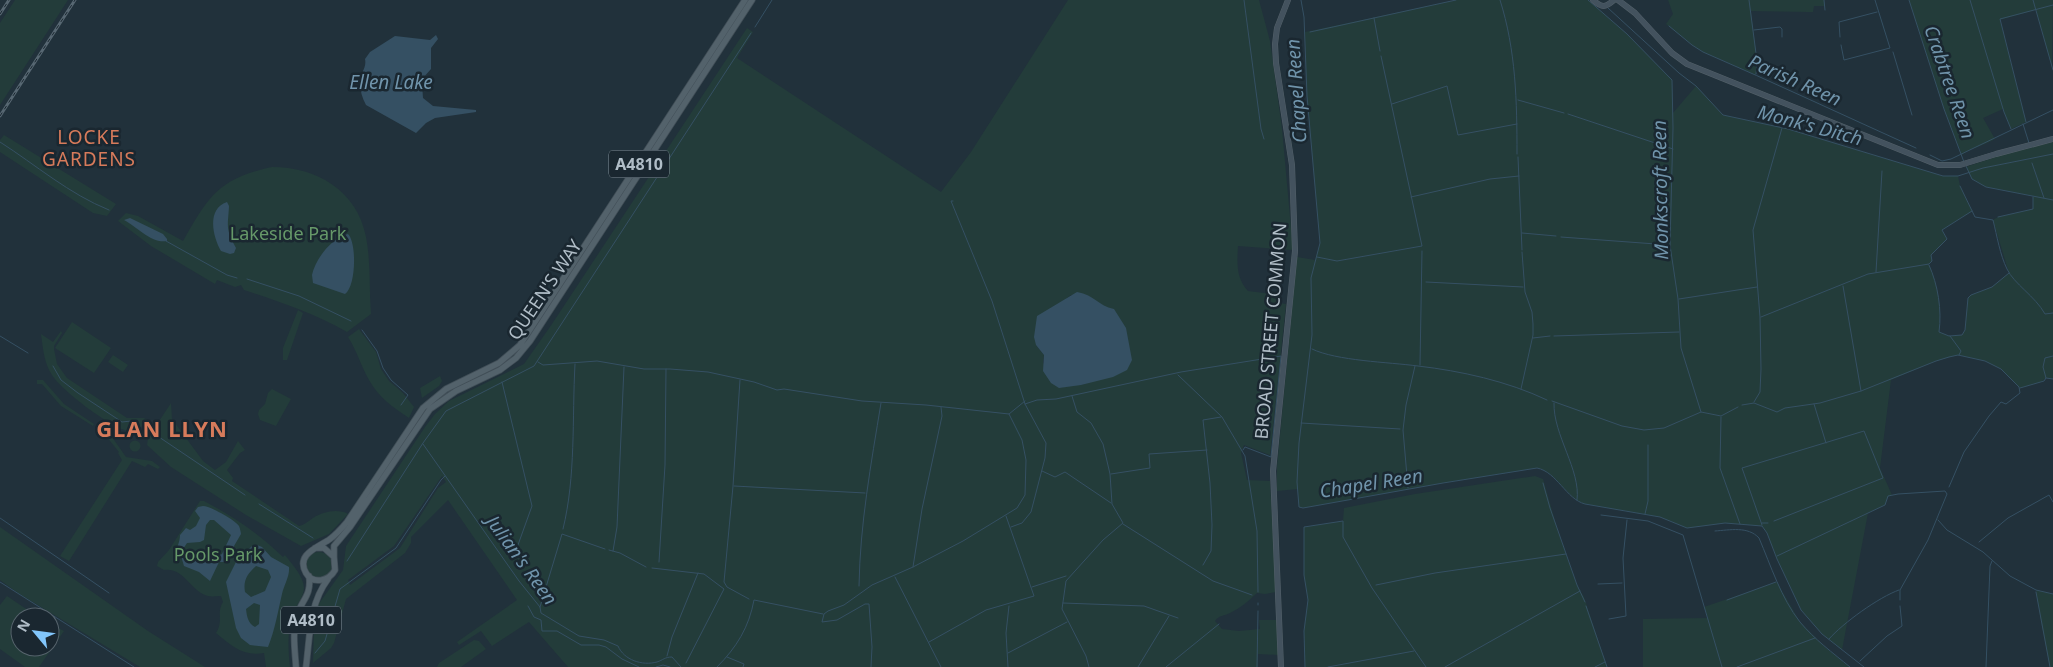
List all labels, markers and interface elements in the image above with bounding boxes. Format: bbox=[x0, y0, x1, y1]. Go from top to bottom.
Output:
water label: Crabtree Reen bbox=[1918, 22, 1982, 142]
water label: Chapel Reen bbox=[1279, 38, 1313, 144]
water label: Parish Reen bbox=[1744, 48, 1846, 112]
water label: Ellen Lake bbox=[349, 69, 433, 95]
water label: Monk's Ditch bbox=[1755, 99, 1865, 151]
water label: Monkscroft Reen bbox=[1646, 120, 1674, 260]
district label: LOCKE GARDENS bbox=[42, 124, 136, 172]
road number: A4810 bbox=[609, 150, 669, 178]
park label: Lakeside Park bbox=[230, 221, 347, 245]
street label: BROAD STREET COMMON bbox=[1249, 222, 1291, 440]
street label: QUEEN'S WAY bbox=[502, 234, 587, 344]
district label: GLAN LLYN bbox=[96, 413, 228, 443]
water label: Chapel Reen bbox=[1318, 462, 1424, 504]
water label: Julian's Reen bbox=[479, 507, 563, 610]
park label: Pools Park bbox=[174, 542, 263, 566]
road number: A4810 bbox=[281, 606, 341, 634]
north arrow bbox=[10, 607, 60, 657]
text: N bbox=[12, 616, 34, 635]

